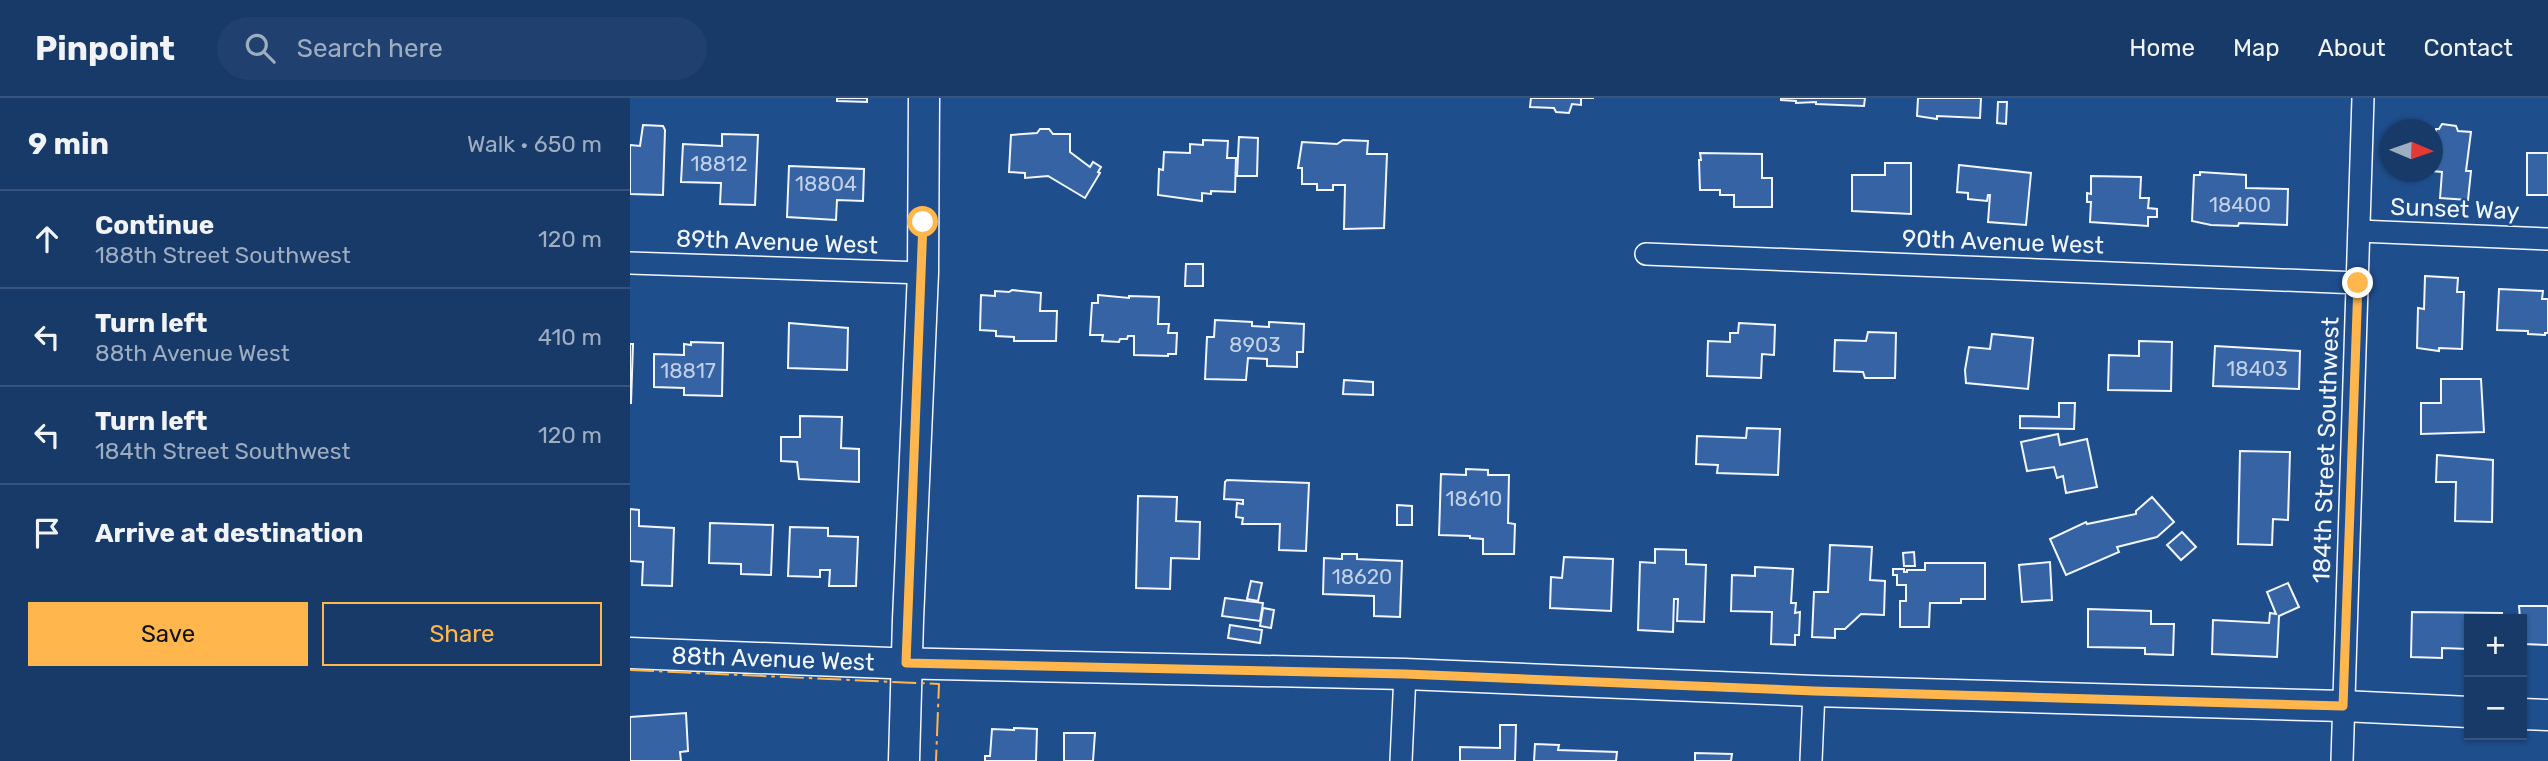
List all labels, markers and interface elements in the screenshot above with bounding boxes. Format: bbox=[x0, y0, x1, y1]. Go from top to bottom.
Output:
search box bbox=[217, 17, 707, 80]
text: Pinpoint bbox=[35, 29, 175, 68]
icon: search bbox=[241, 29, 279, 67]
text: Search here bbox=[297, 33, 443, 64]
text: Home bbox=[2129, 34, 2195, 62]
text: Map bbox=[2233, 34, 2280, 62]
text: About bbox=[2318, 34, 2386, 62]
text: Contact bbox=[2424, 34, 2513, 62]
north arrow bbox=[2380, 119, 2443, 182]
text: 9 min bbox=[28, 126, 109, 162]
text: Walk · 650 m bbox=[467, 130, 602, 158]
house number: 18812 bbox=[690, 151, 748, 176]
house number: 18804 bbox=[795, 171, 857, 196]
house number: 18400 bbox=[2209, 192, 2271, 217]
street label: Sunset Way bbox=[2390, 193, 2520, 225]
route start bbox=[907, 206, 938, 237]
text: Continue bbox=[95, 210, 214, 241]
icon: ahead bbox=[28, 220, 66, 258]
street label: 89th Avenue West bbox=[676, 224, 878, 260]
street label: 90th Avenue West bbox=[1902, 224, 2104, 260]
text: 120 m bbox=[538, 225, 602, 253]
text: 188th Street Southwest bbox=[95, 241, 351, 269]
route end bbox=[2342, 267, 2373, 298]
text: Turn left bbox=[95, 308, 207, 339]
street label: 184th Street Southwest bbox=[2307, 316, 2345, 584]
icon: left bbox=[28, 318, 66, 356]
text: 410 m bbox=[538, 323, 602, 351]
house number: 8903 bbox=[1229, 332, 1281, 357]
text: 88th Avenue West bbox=[95, 339, 290, 367]
house number: 18403 bbox=[2226, 356, 2288, 381]
house number: 18817 bbox=[660, 358, 716, 383]
text: Turn left bbox=[95, 406, 207, 437]
icon: left bbox=[28, 416, 66, 454]
text: 120 m bbox=[538, 421, 602, 449]
text: 184th Street Southwest bbox=[95, 437, 350, 465]
house number: 18610 bbox=[1446, 486, 1502, 511]
icon: arrive bbox=[28, 514, 66, 552]
text: Arrive at destination bbox=[95, 518, 363, 549]
house number: 18620 bbox=[1332, 564, 1392, 589]
button: Save bbox=[28, 602, 308, 666]
button: Share bbox=[322, 602, 602, 666]
map controls bbox=[2464, 614, 2527, 740]
button: + bbox=[2464, 614, 2527, 677]
street label: 88th Avenue West bbox=[671, 641, 875, 677]
button: − bbox=[2464, 677, 2527, 740]

